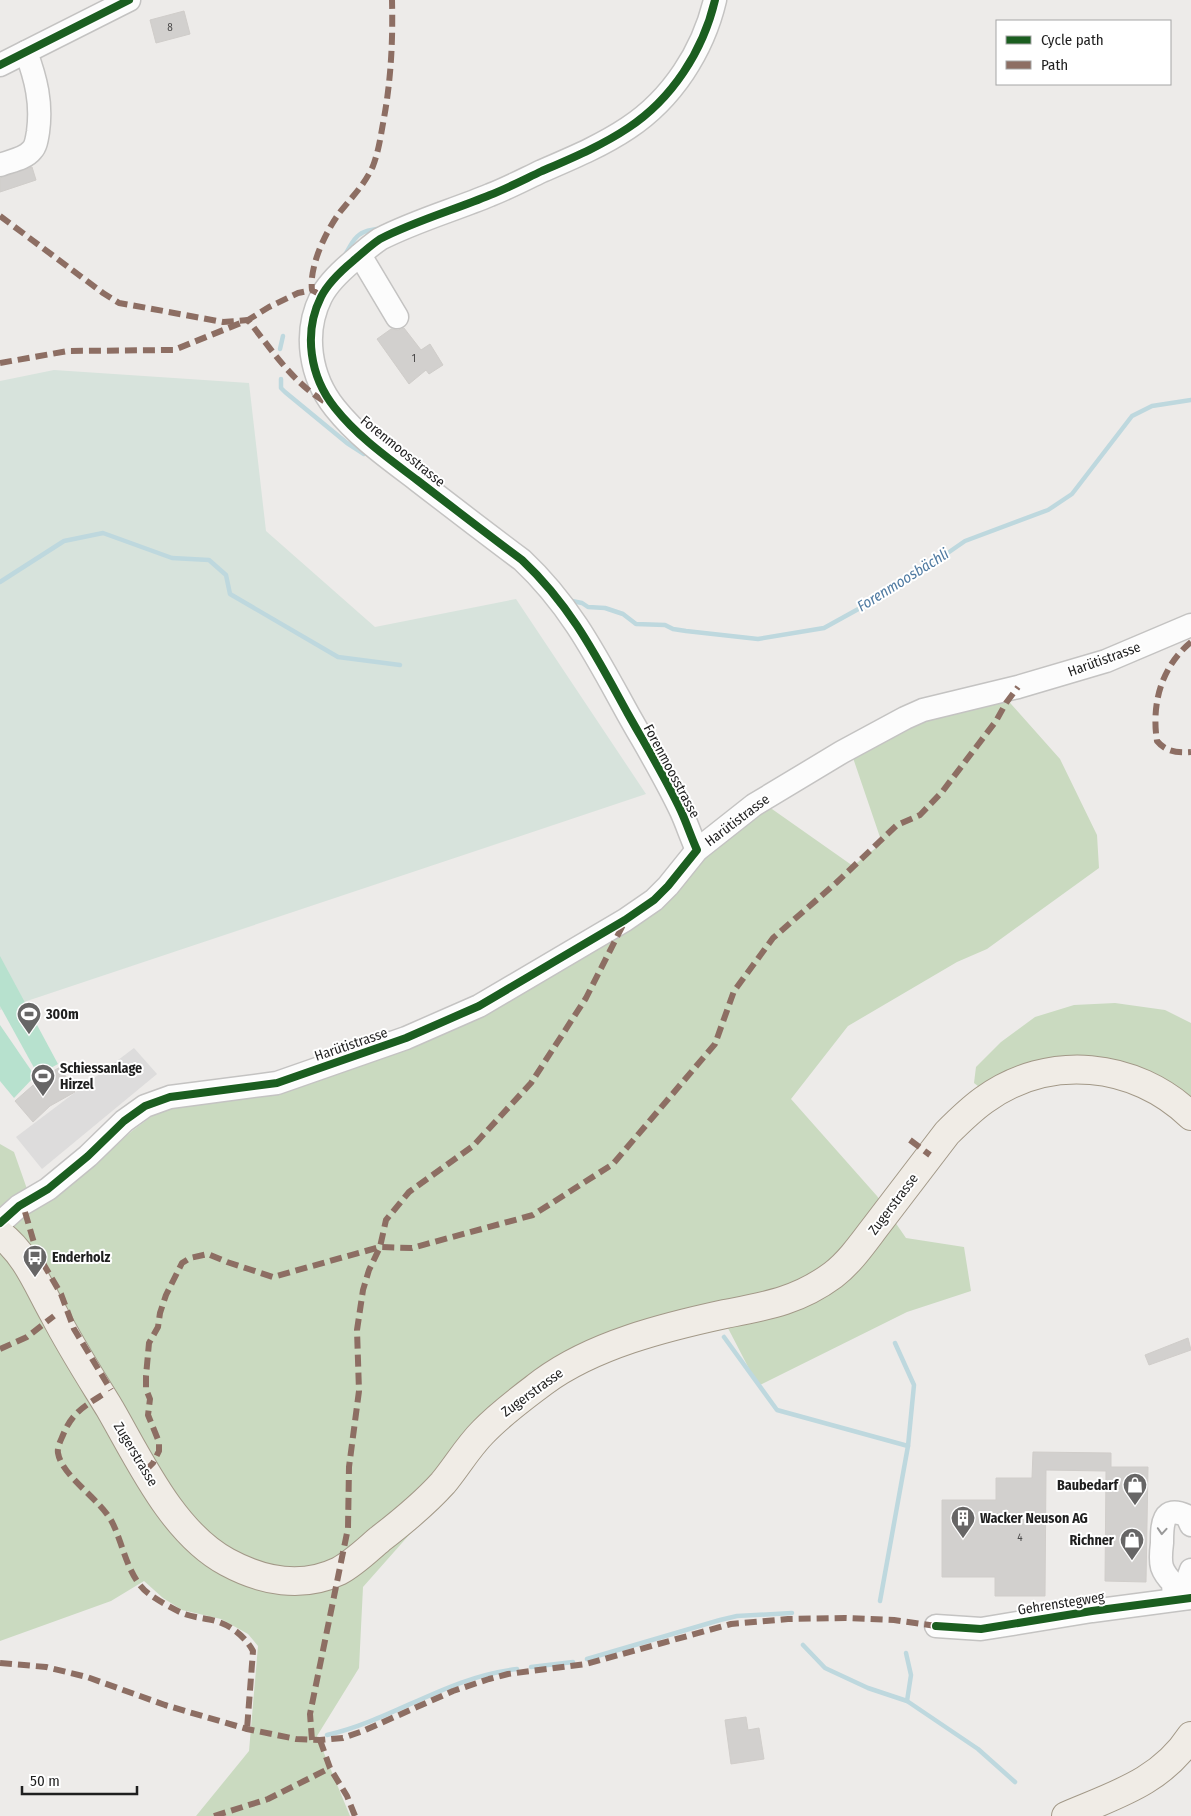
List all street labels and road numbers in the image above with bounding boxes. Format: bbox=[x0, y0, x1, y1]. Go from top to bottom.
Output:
street label: Forenmoosstrasse bbox=[357, 412, 448, 491]
street label: Harütistrasse bbox=[1065, 638, 1143, 680]
street label: Forenmoosstrasse bbox=[640, 721, 703, 821]
street label: Harütistrasse bbox=[702, 791, 773, 850]
street label: Harütistrasse bbox=[312, 1024, 390, 1065]
street label: Zugerstrasse bbox=[865, 1170, 922, 1238]
street label: Zugerstrasse bbox=[498, 1364, 567, 1420]
street label: Zugerstrasse bbox=[110, 1419, 161, 1490]
street label: Gehrenstegweg bbox=[1016, 1588, 1106, 1619]

